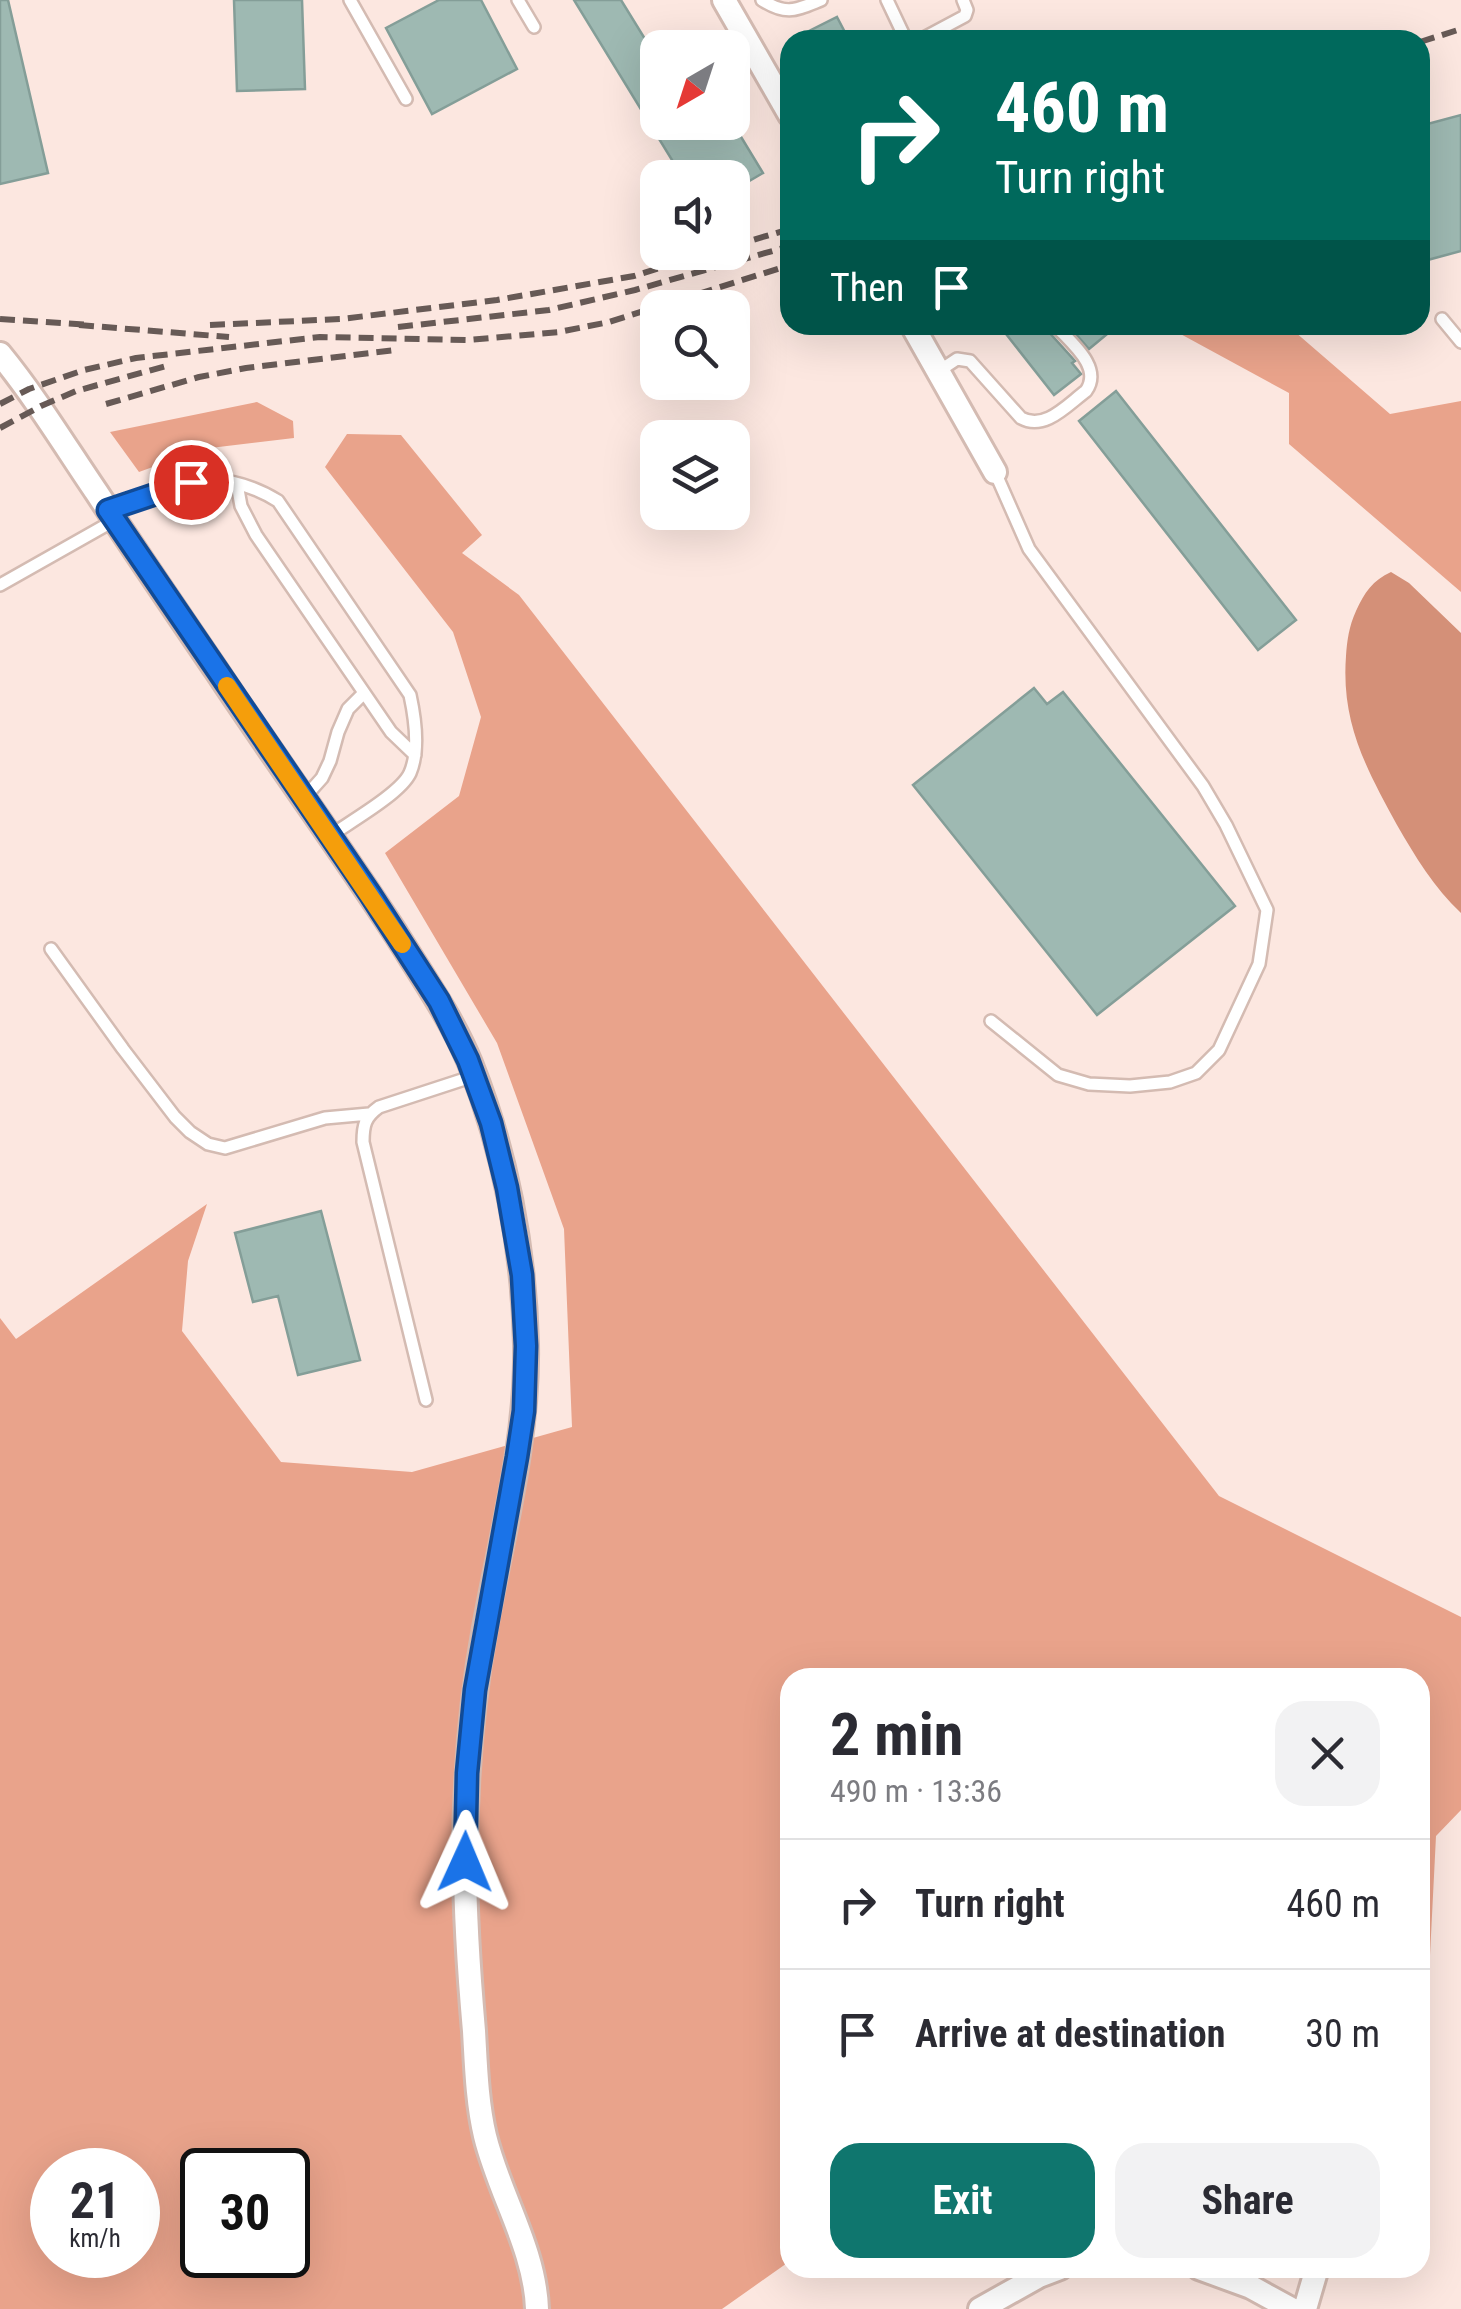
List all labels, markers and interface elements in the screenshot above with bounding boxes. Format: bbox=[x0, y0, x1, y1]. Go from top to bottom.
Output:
north arrow bbox=[640, 30, 750, 140]
map controls bbox=[640, 30, 750, 530]
text: 460 m bbox=[995, 67, 1169, 149]
icon: right bbox=[830, 70, 960, 200]
text: Turn right bbox=[995, 151, 1165, 204]
button: sound bbox=[640, 160, 750, 270]
icon: arrive bbox=[924, 260, 979, 315]
text: Then bbox=[830, 266, 904, 310]
button: search bbox=[640, 290, 750, 400]
button: layers bbox=[640, 420, 750, 530]
pin bbox=[149, 440, 234, 525]
icon: arrive bbox=[164, 455, 219, 510]
text: 2 min bbox=[830, 1699, 963, 1770]
button: close bbox=[1275, 1701, 1380, 1806]
text: 490 m · 13:36 bbox=[830, 1772, 1002, 1810]
position arrow bbox=[413, 1810, 517, 1914]
icon: right bbox=[830, 1877, 885, 1932]
text: Turn right bbox=[915, 1882, 1065, 1926]
text: 460 m bbox=[1286, 1882, 1380, 1926]
icon: arrive bbox=[830, 2007, 885, 2062]
text: Arrive at destination bbox=[915, 2012, 1225, 2056]
text: 30 m bbox=[1305, 2012, 1380, 2056]
button: Exit bbox=[830, 2143, 1095, 2258]
button: Share bbox=[1115, 2143, 1380, 2258]
speed limit sign: 30 bbox=[180, 2148, 310, 2278]
text: 21 bbox=[70, 2172, 120, 2230]
text: km/h bbox=[69, 2224, 121, 2253]

